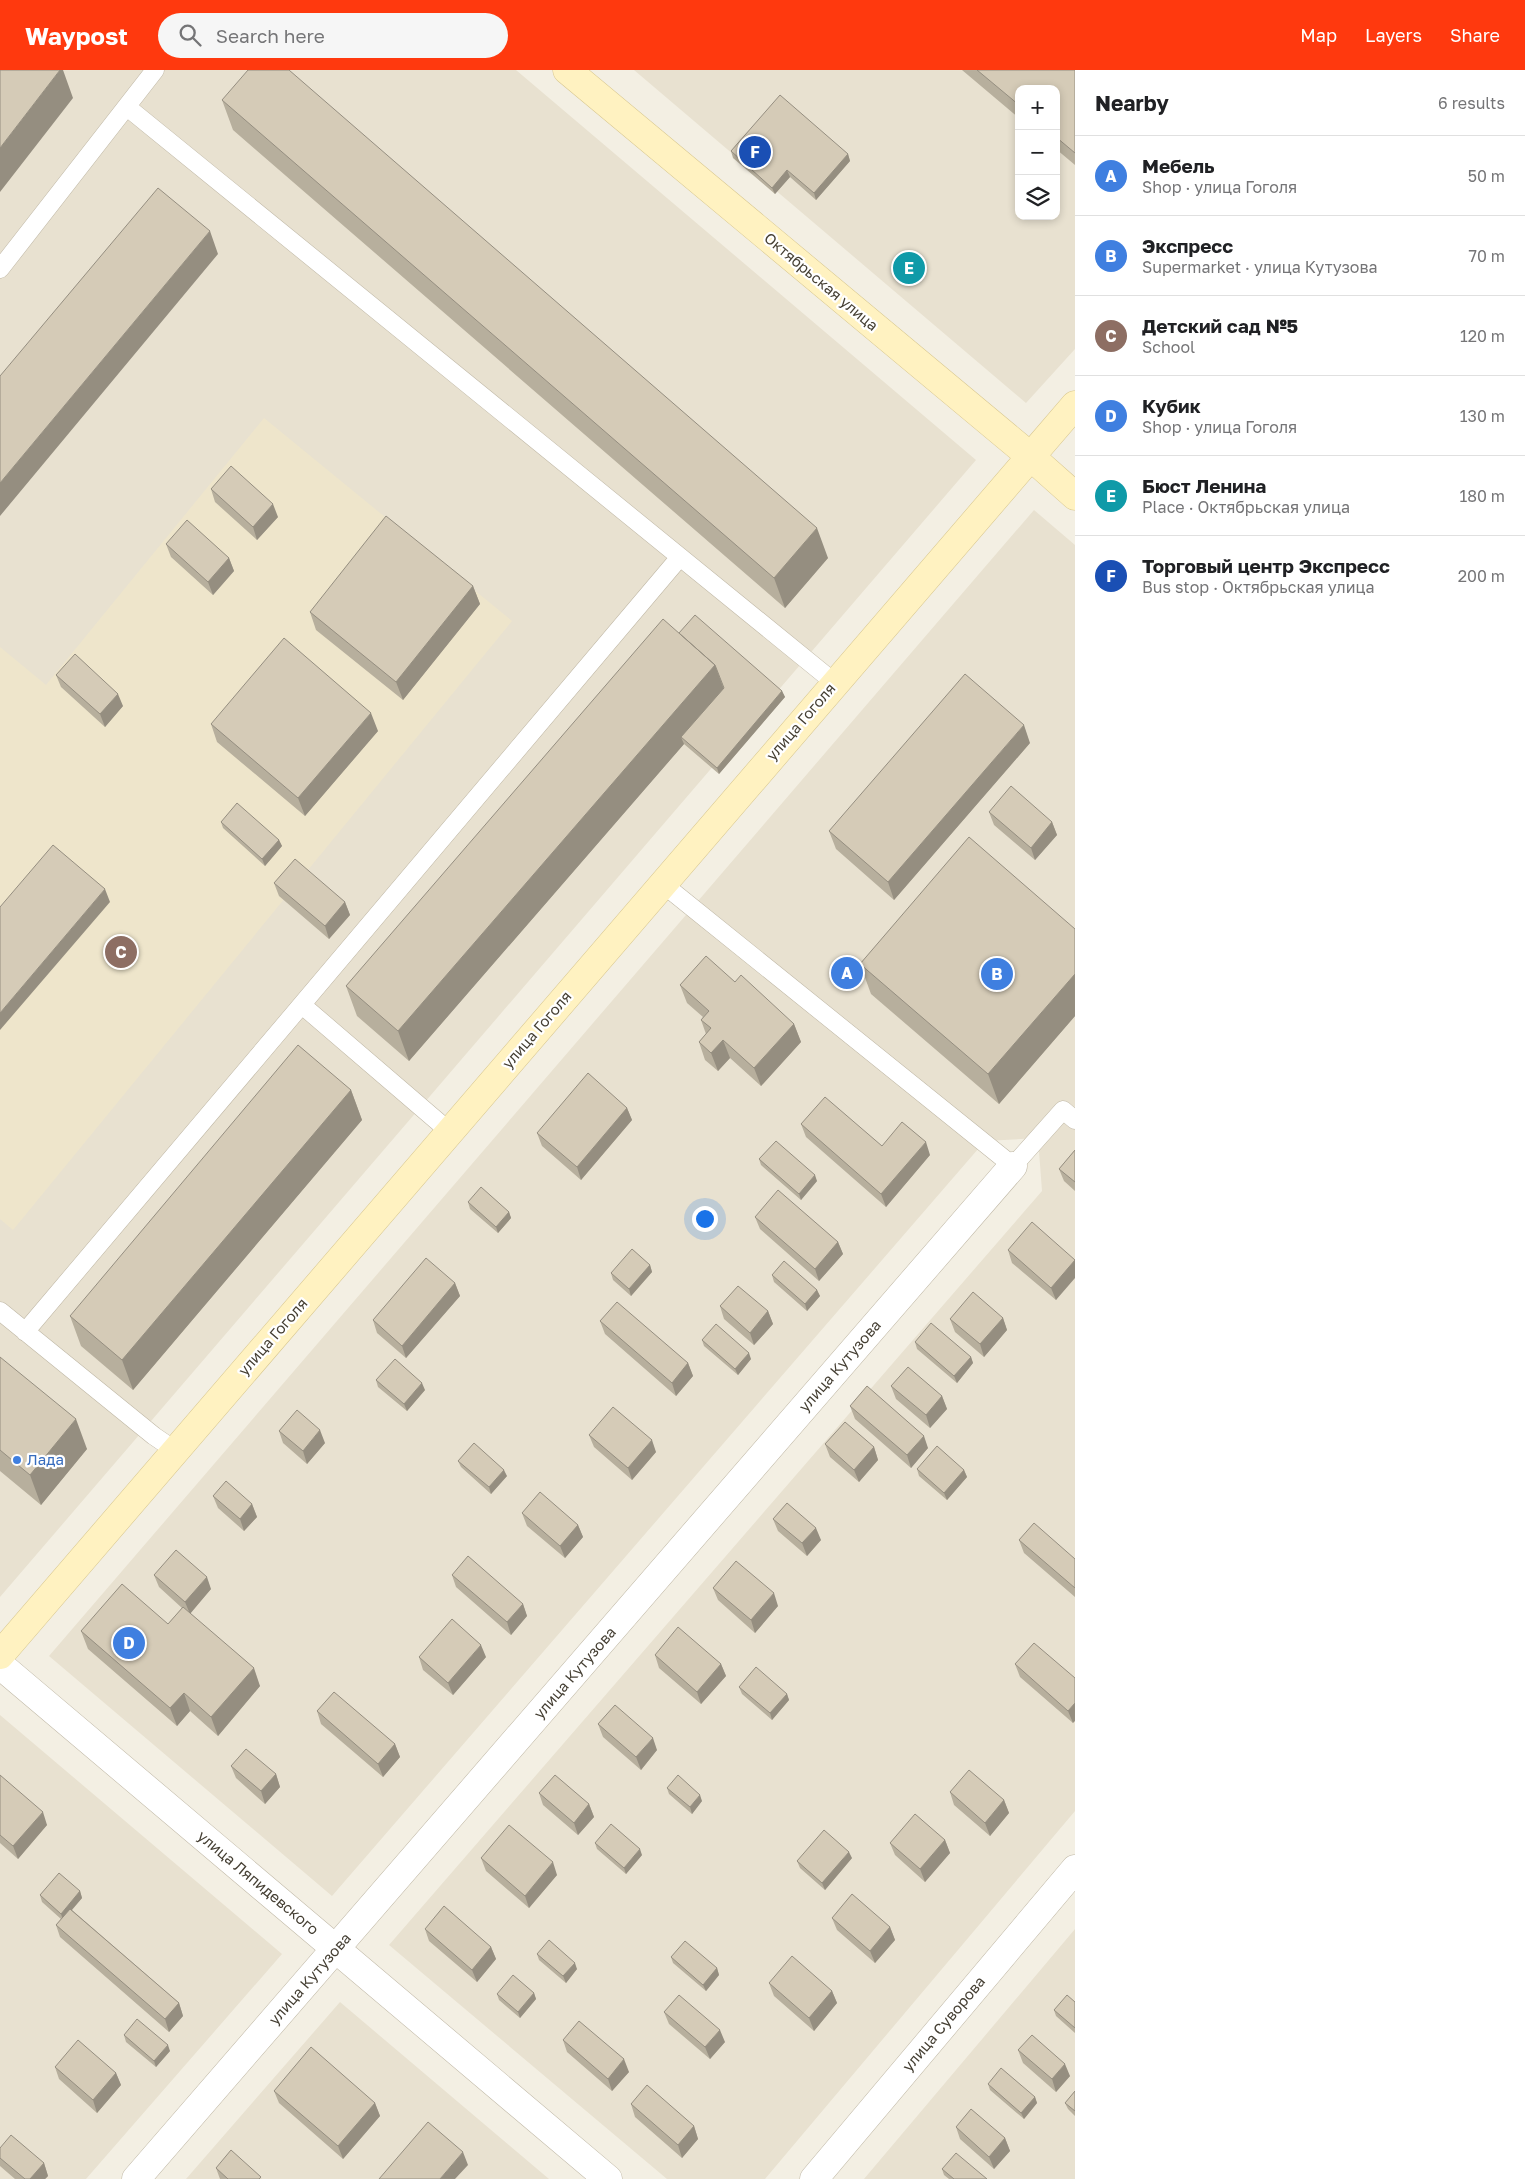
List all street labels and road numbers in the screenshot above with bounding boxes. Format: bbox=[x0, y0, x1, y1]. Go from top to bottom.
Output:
street label: Октябрьская улица bbox=[761, 228, 882, 334]
street label: улица Гоголя bbox=[762, 679, 839, 764]
street label: улица Гоголя bbox=[498, 987, 575, 1072]
street label: улица Гоголя bbox=[234, 1294, 311, 1379]
street label: улица Кутузова bbox=[794, 1316, 884, 1415]
street label: улица Кутузова bbox=[529, 1623, 619, 1722]
street label: улица Ляпидевского bbox=[194, 1826, 323, 1938]
street label: улица Кутузова bbox=[264, 1929, 354, 2028]
street label: улица Суворова bbox=[898, 1972, 988, 2075]

